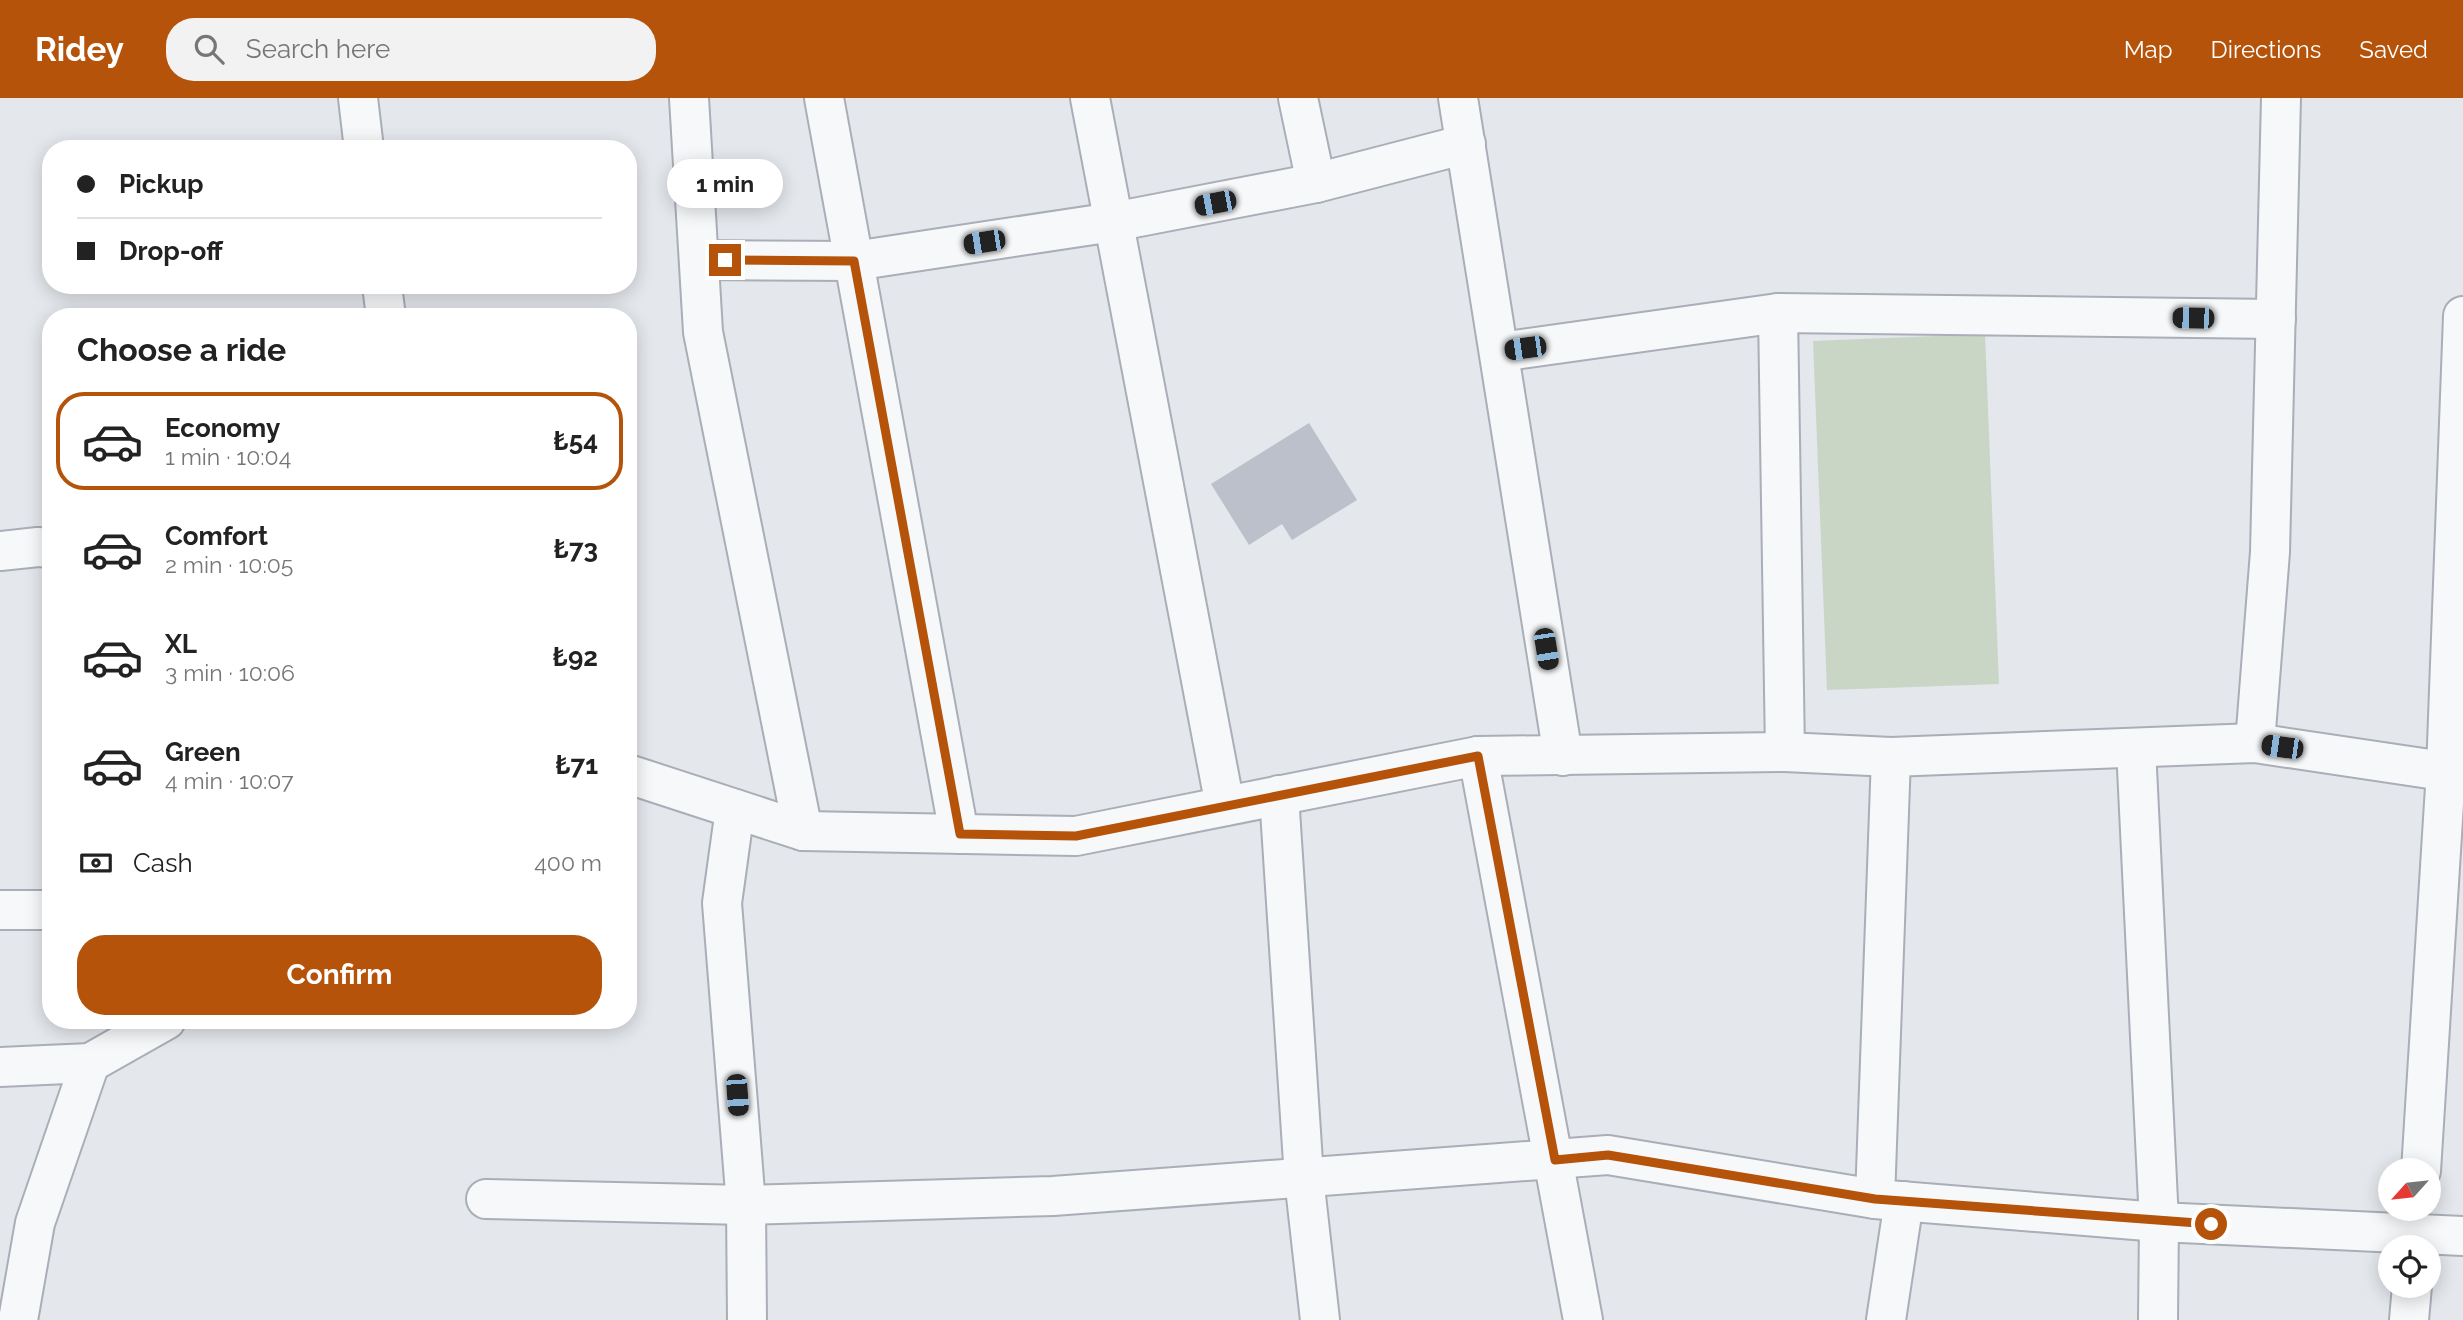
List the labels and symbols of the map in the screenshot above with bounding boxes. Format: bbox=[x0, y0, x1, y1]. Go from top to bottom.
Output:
callout: 1 min bbox=[667, 158, 783, 208]
car bbox=[1193, 189, 1238, 217]
car bbox=[962, 228, 1007, 256]
route end bbox=[709, 244, 741, 276]
car bbox=[2172, 307, 2215, 329]
car bbox=[1503, 335, 1548, 361]
car bbox=[1533, 627, 1560, 671]
car bbox=[2260, 734, 2305, 760]
car bbox=[726, 1073, 749, 1117]
north arrow bbox=[2378, 1158, 2441, 1222]
route start bbox=[2195, 1208, 2227, 1240]

